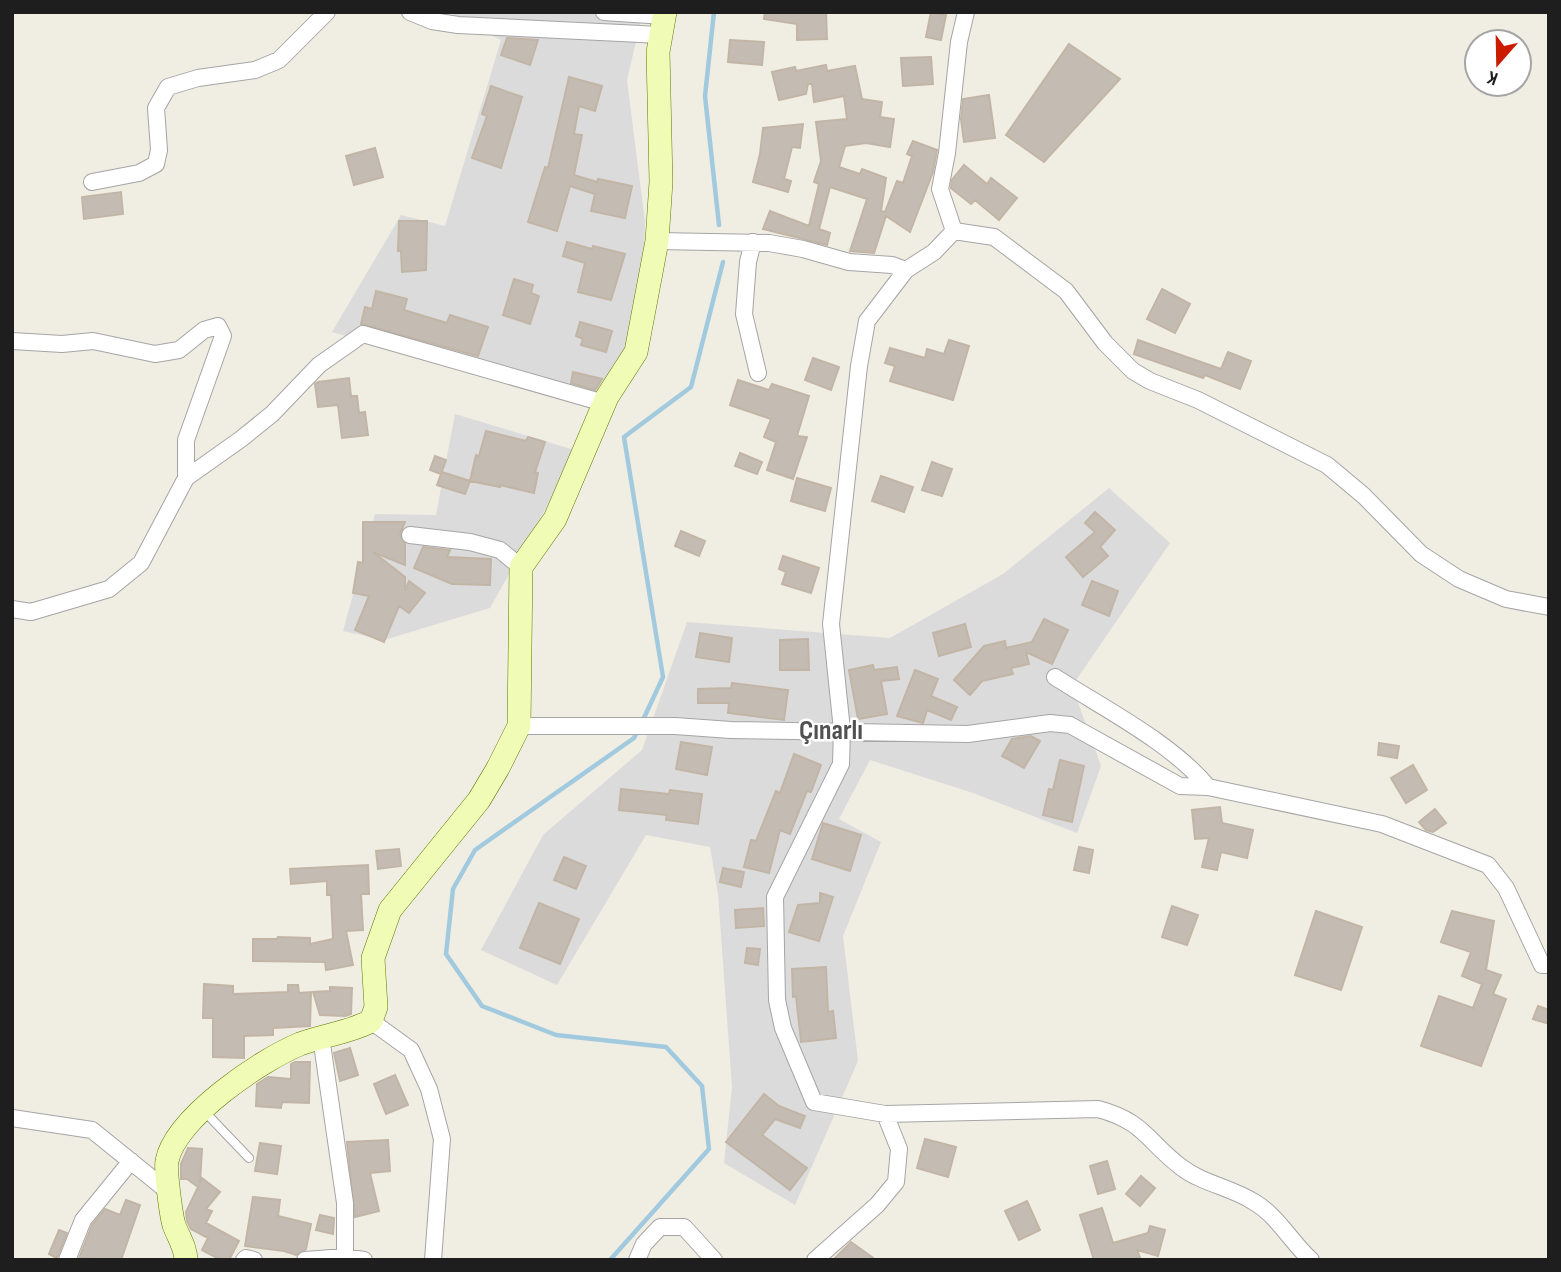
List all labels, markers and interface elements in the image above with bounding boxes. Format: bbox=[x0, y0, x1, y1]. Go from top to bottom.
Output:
north arrow bbox=[1463, 28, 1533, 98]
text: K bbox=[1484, 65, 1501, 90]
district label: Çınarlı bbox=[799, 714, 863, 747]

